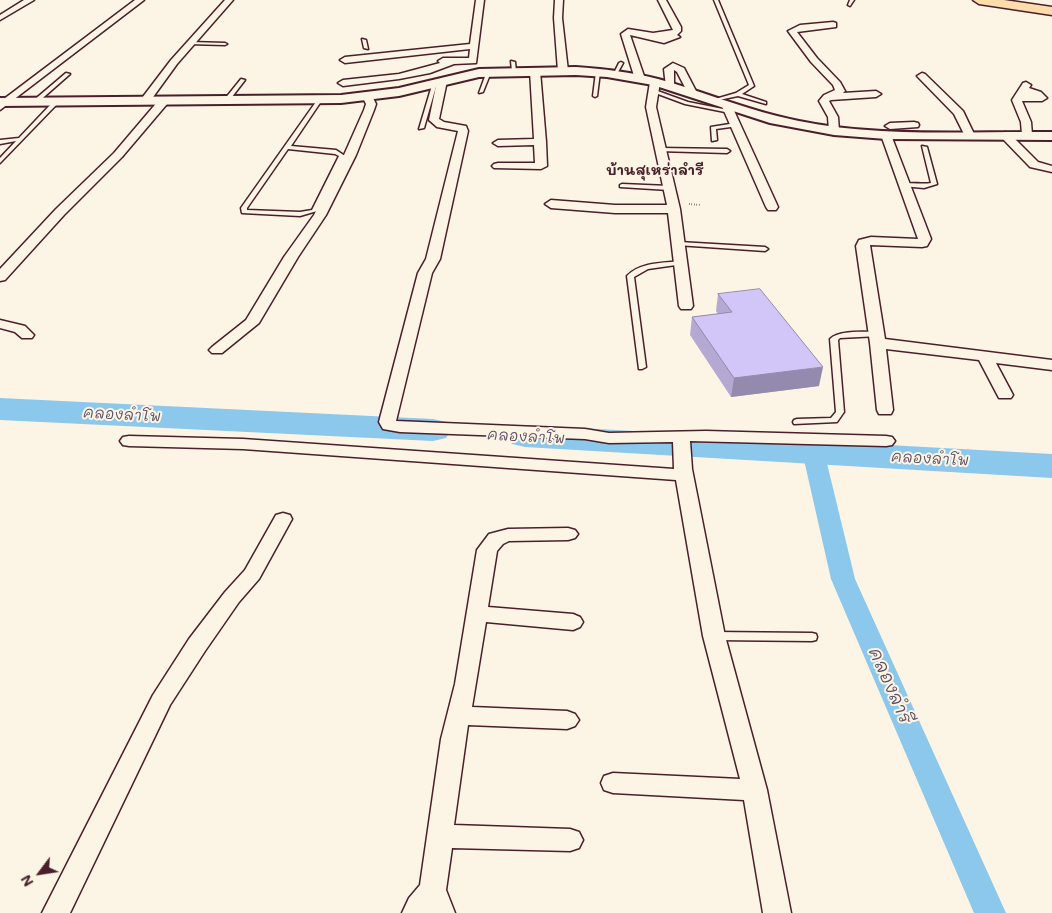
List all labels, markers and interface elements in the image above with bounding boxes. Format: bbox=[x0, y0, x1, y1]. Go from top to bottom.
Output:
district label: บ้านสุเหร่าลำรี bbox=[606, 163, 704, 179]
water label: คลองลำโพ bbox=[83, 404, 161, 426]
water label: คลองลำโพ bbox=[487, 426, 565, 448]
water label: คลองลำโพ bbox=[891, 448, 969, 470]
water label: คลองลำรี bbox=[864, 644, 916, 728]
north arrow bbox=[15, 848, 65, 898]
text: N bbox=[16, 872, 38, 890]

